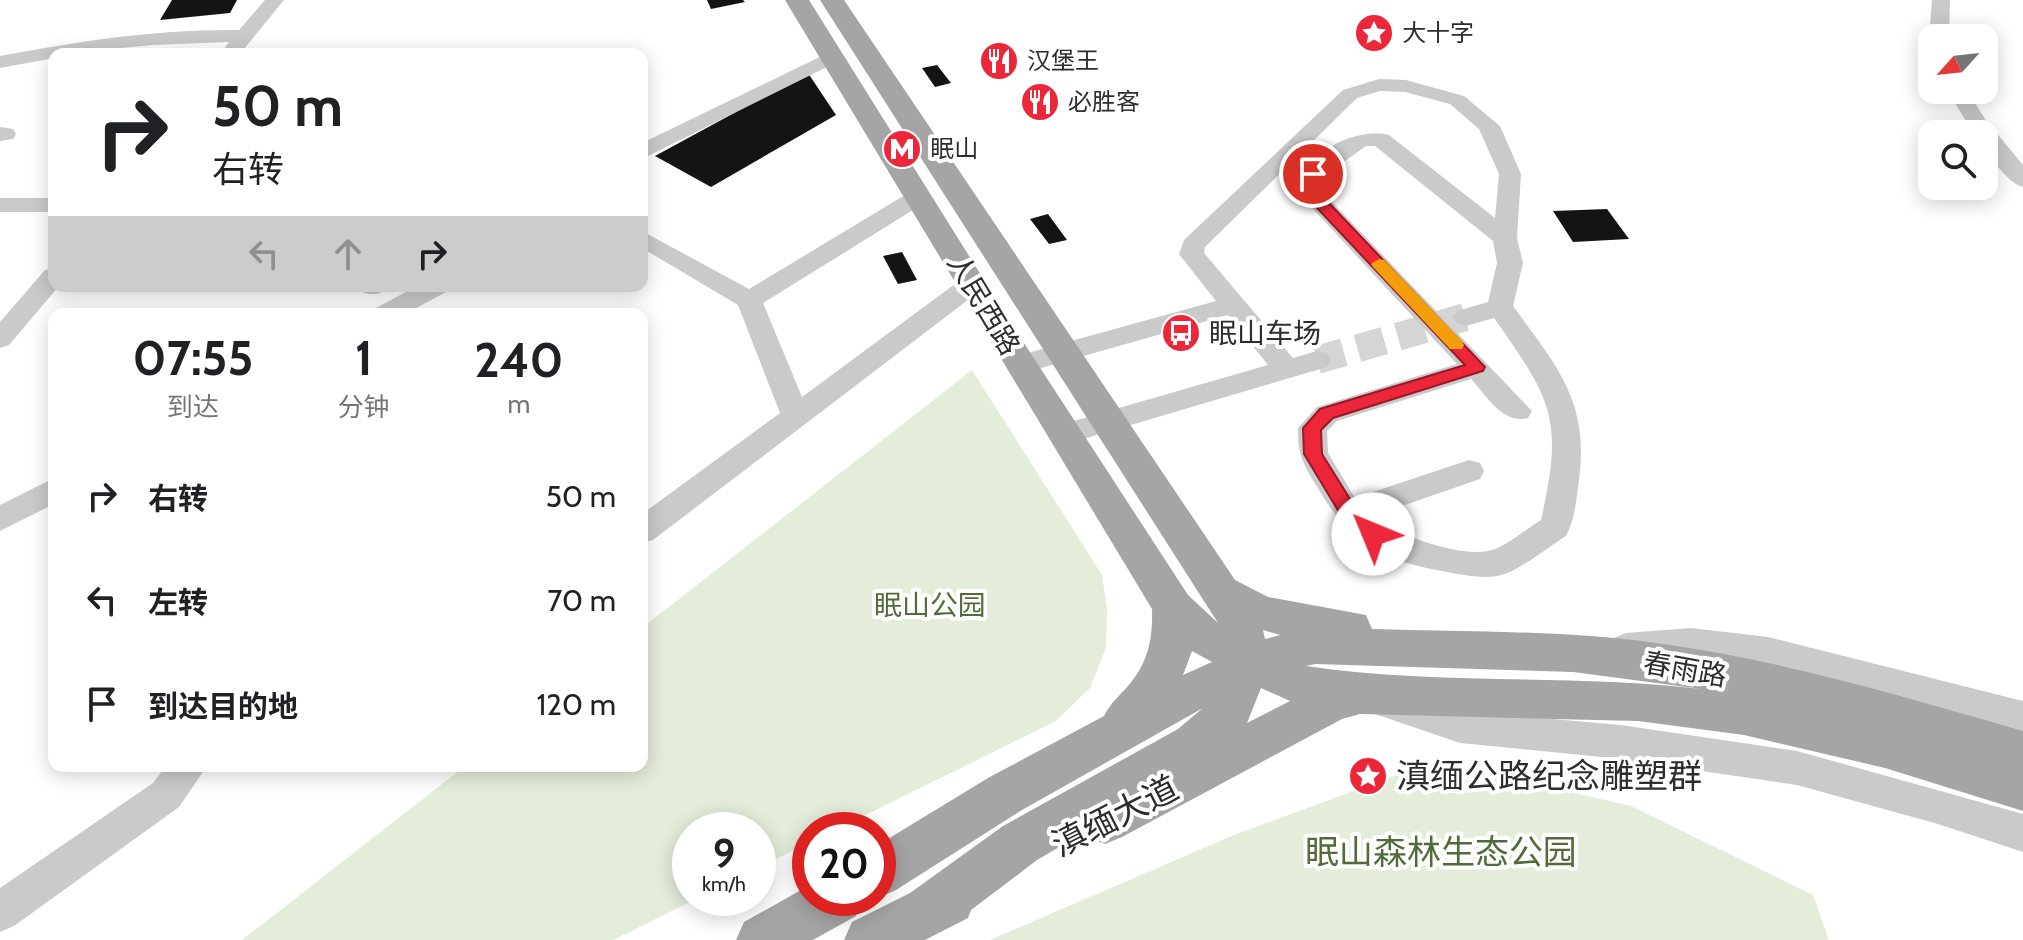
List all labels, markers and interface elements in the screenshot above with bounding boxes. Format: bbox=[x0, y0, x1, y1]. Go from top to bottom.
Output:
place icon: 大十字 bbox=[1353, 12, 1395, 54]
place label: 大十字 bbox=[1402, 18, 1474, 47]
north arrow bbox=[1918, 24, 1998, 104]
map controls bbox=[1918, 24, 1998, 200]
restaurant icon: 汉堡王 bbox=[978, 40, 1020, 82]
place label: 汉堡王 bbox=[1027, 46, 1099, 75]
text: 50 m bbox=[212, 72, 343, 140]
icon: right bbox=[80, 80, 184, 184]
restaurant icon: 必胜客 bbox=[1019, 81, 1061, 123]
place label: 必胜客 bbox=[1068, 87, 1140, 116]
button: search bbox=[1918, 120, 1998, 200]
metro station icon: 眠山 bbox=[881, 128, 923, 170]
place label: 眠山 bbox=[930, 134, 978, 163]
pin bbox=[1279, 140, 1347, 208]
text: 右转 bbox=[212, 147, 284, 191]
icon: arrive bbox=[1291, 152, 1335, 196]
icon: left bbox=[242, 232, 286, 276]
icon: ahead bbox=[326, 232, 370, 276]
icon: right bbox=[410, 232, 454, 276]
street label: 人民西路 bbox=[941, 247, 1027, 361]
bus stop icon: 眠山车场 bbox=[1160, 312, 1202, 354]
place label: 眠山车场 bbox=[1209, 316, 1321, 350]
text: 07:55 bbox=[133, 329, 253, 387]
text: 1 bbox=[355, 329, 373, 387]
text: 240 bbox=[474, 331, 563, 389]
text: m bbox=[507, 388, 530, 420]
text: 到达 bbox=[167, 391, 219, 423]
text: 分钟 bbox=[338, 391, 390, 423]
icon: right bbox=[80, 474, 124, 518]
text: 50 m bbox=[546, 478, 616, 515]
text: 右转 bbox=[148, 480, 208, 517]
position arrow bbox=[1331, 492, 1415, 576]
icon: left bbox=[80, 578, 124, 622]
text: 70 m bbox=[547, 582, 616, 619]
text: 左转 bbox=[148, 584, 208, 621]
park label: 眠山公园 bbox=[874, 588, 986, 622]
street label: 春雨路 bbox=[1641, 645, 1729, 693]
icon: arrive bbox=[80, 682, 124, 726]
text: 120 m bbox=[536, 686, 616, 723]
text: 到达目的地 bbox=[148, 688, 298, 725]
place icon: 滇缅公路纪念雕塑群 bbox=[1347, 755, 1389, 797]
place label: 滇缅公路纪念雕塑群 bbox=[1396, 755, 1702, 797]
street label: 滇缅大道 bbox=[1045, 766, 1185, 866]
speed limit sign: 20 bbox=[792, 812, 896, 916]
text: 9 bbox=[713, 829, 735, 878]
park label: 眠山森林生态公园 bbox=[1305, 831, 1577, 873]
text: km/h bbox=[702, 872, 746, 896]

